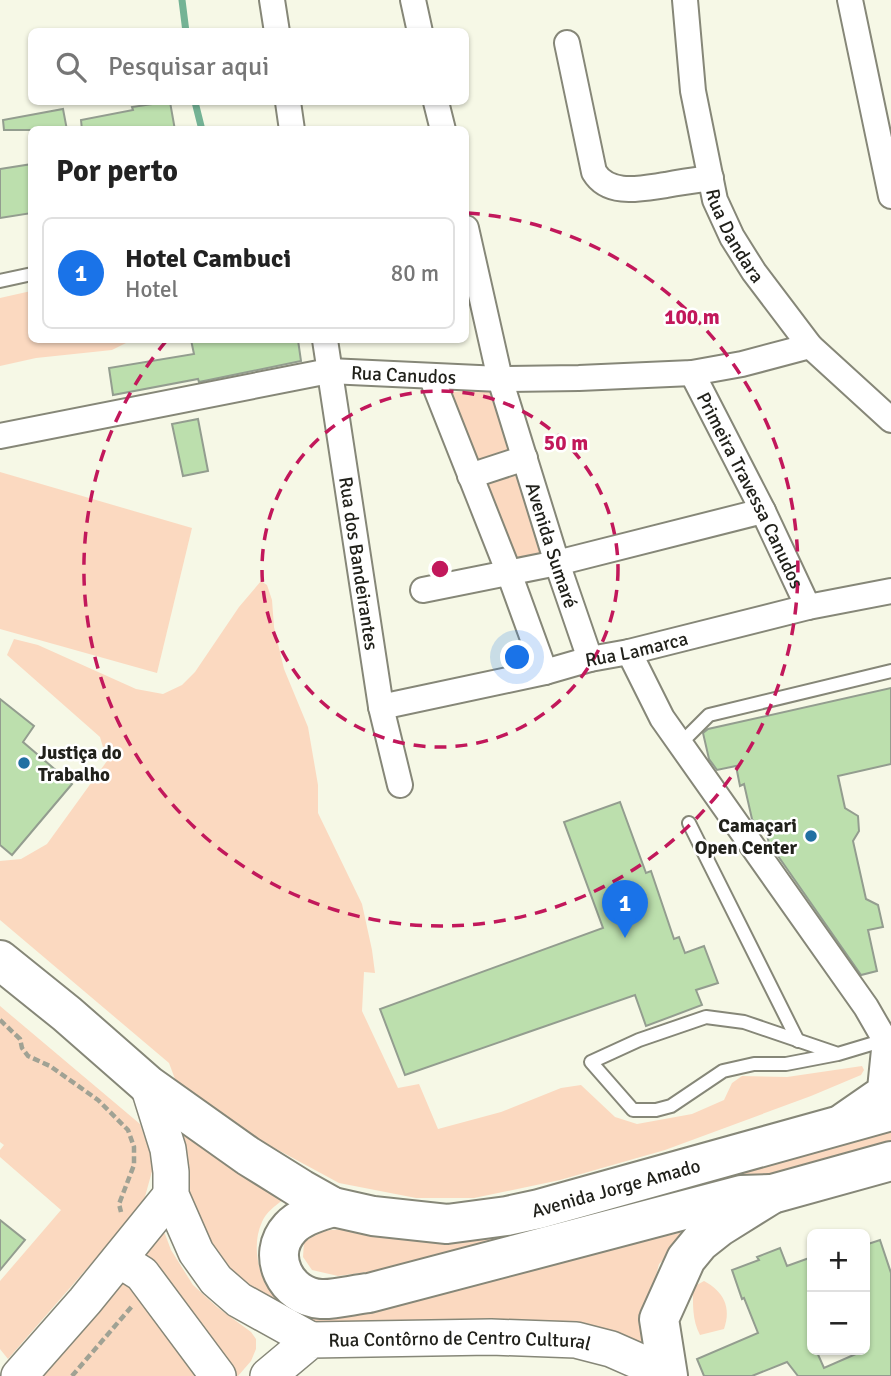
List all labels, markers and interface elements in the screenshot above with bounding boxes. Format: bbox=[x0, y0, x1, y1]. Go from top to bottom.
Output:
search box bbox=[28, 28, 469, 105]
icon: search bbox=[52, 48, 90, 86]
text: Pesquisar aqui bbox=[108, 51, 269, 83]
text: Por perto bbox=[56, 153, 178, 190]
street label: Rua Dandara bbox=[700, 187, 769, 288]
text: Hotel Cambuci bbox=[125, 243, 291, 275]
text: 1 bbox=[75, 259, 87, 288]
text: 80 m bbox=[391, 259, 439, 288]
text: Hotel bbox=[125, 275, 178, 304]
text: 100 m bbox=[664, 304, 720, 330]
street label: Rua Canudos bbox=[350, 361, 457, 390]
street label: Primeira Travessa Canudos bbox=[691, 388, 809, 593]
text: 50 m bbox=[544, 430, 588, 456]
street label: Rua dos Bandeirantes bbox=[333, 475, 383, 652]
street label: Avenida Sumaré bbox=[520, 480, 583, 612]
centre of rings bbox=[428, 557, 452, 581]
street label: Rua Lamarca bbox=[583, 627, 691, 673]
your location bbox=[500, 640, 534, 674]
place label: Justiça do Trabalho bbox=[38, 741, 122, 787]
marker: Justiça do Trabalho bbox=[16, 755, 32, 771]
place label: Camaçari Open Center bbox=[695, 814, 797, 860]
marker: Camaçari Open Center bbox=[803, 828, 819, 844]
pin: 1 bbox=[602, 880, 648, 938]
street label: Avenida Jorge Amado bbox=[530, 1154, 703, 1223]
map controls bbox=[807, 1229, 870, 1355]
button: + bbox=[807, 1229, 870, 1292]
button: − bbox=[807, 1292, 870, 1355]
street label: Rua Contôrno de Centro Cultural bbox=[328, 1326, 594, 1356]

